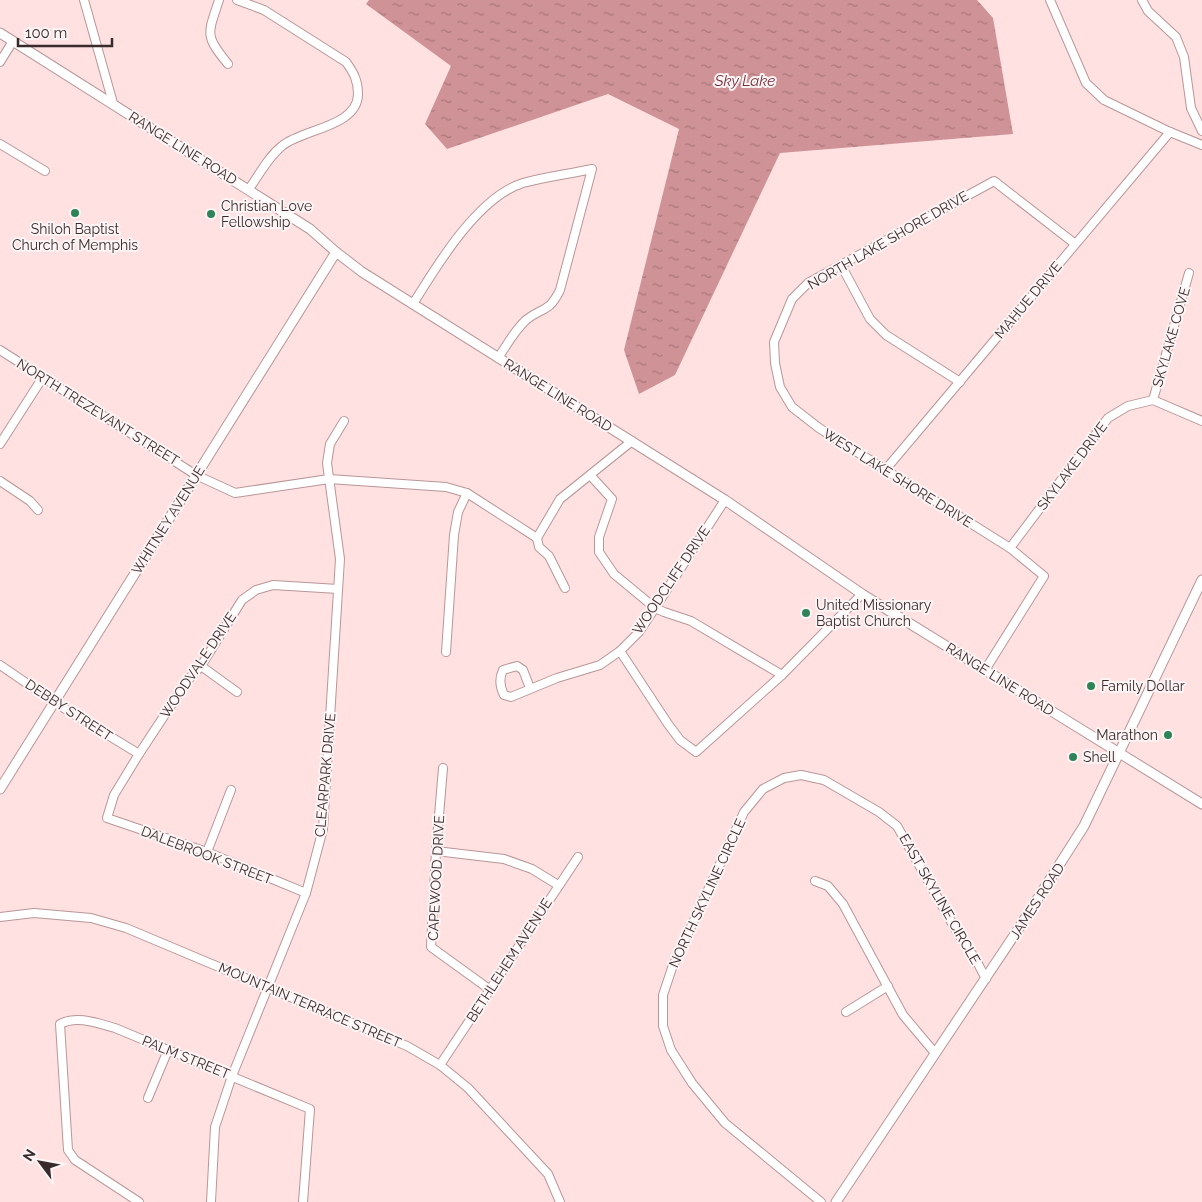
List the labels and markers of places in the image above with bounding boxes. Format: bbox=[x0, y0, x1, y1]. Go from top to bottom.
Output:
place label: Christian Love Fellowship bbox=[221, 198, 312, 230]
marker: Shiloh Baptist Church of Memphis bbox=[69, 207, 81, 219]
marker: Christian Love Fellowship bbox=[205, 208, 217, 220]
place label: Shiloh Baptist Church of Memphis bbox=[12, 221, 138, 253]
place label: United Missionary Baptist Church bbox=[816, 597, 932, 629]
marker: United Missionary Baptist Church bbox=[800, 607, 812, 619]
place label: Family Dollar bbox=[1101, 678, 1185, 694]
marker: Family Dollar bbox=[1085, 680, 1097, 692]
place label: Marathon bbox=[1096, 727, 1158, 743]
marker: Marathon bbox=[1162, 729, 1174, 741]
place label: Shell bbox=[1083, 749, 1116, 765]
marker: Shell bbox=[1067, 751, 1079, 763]

